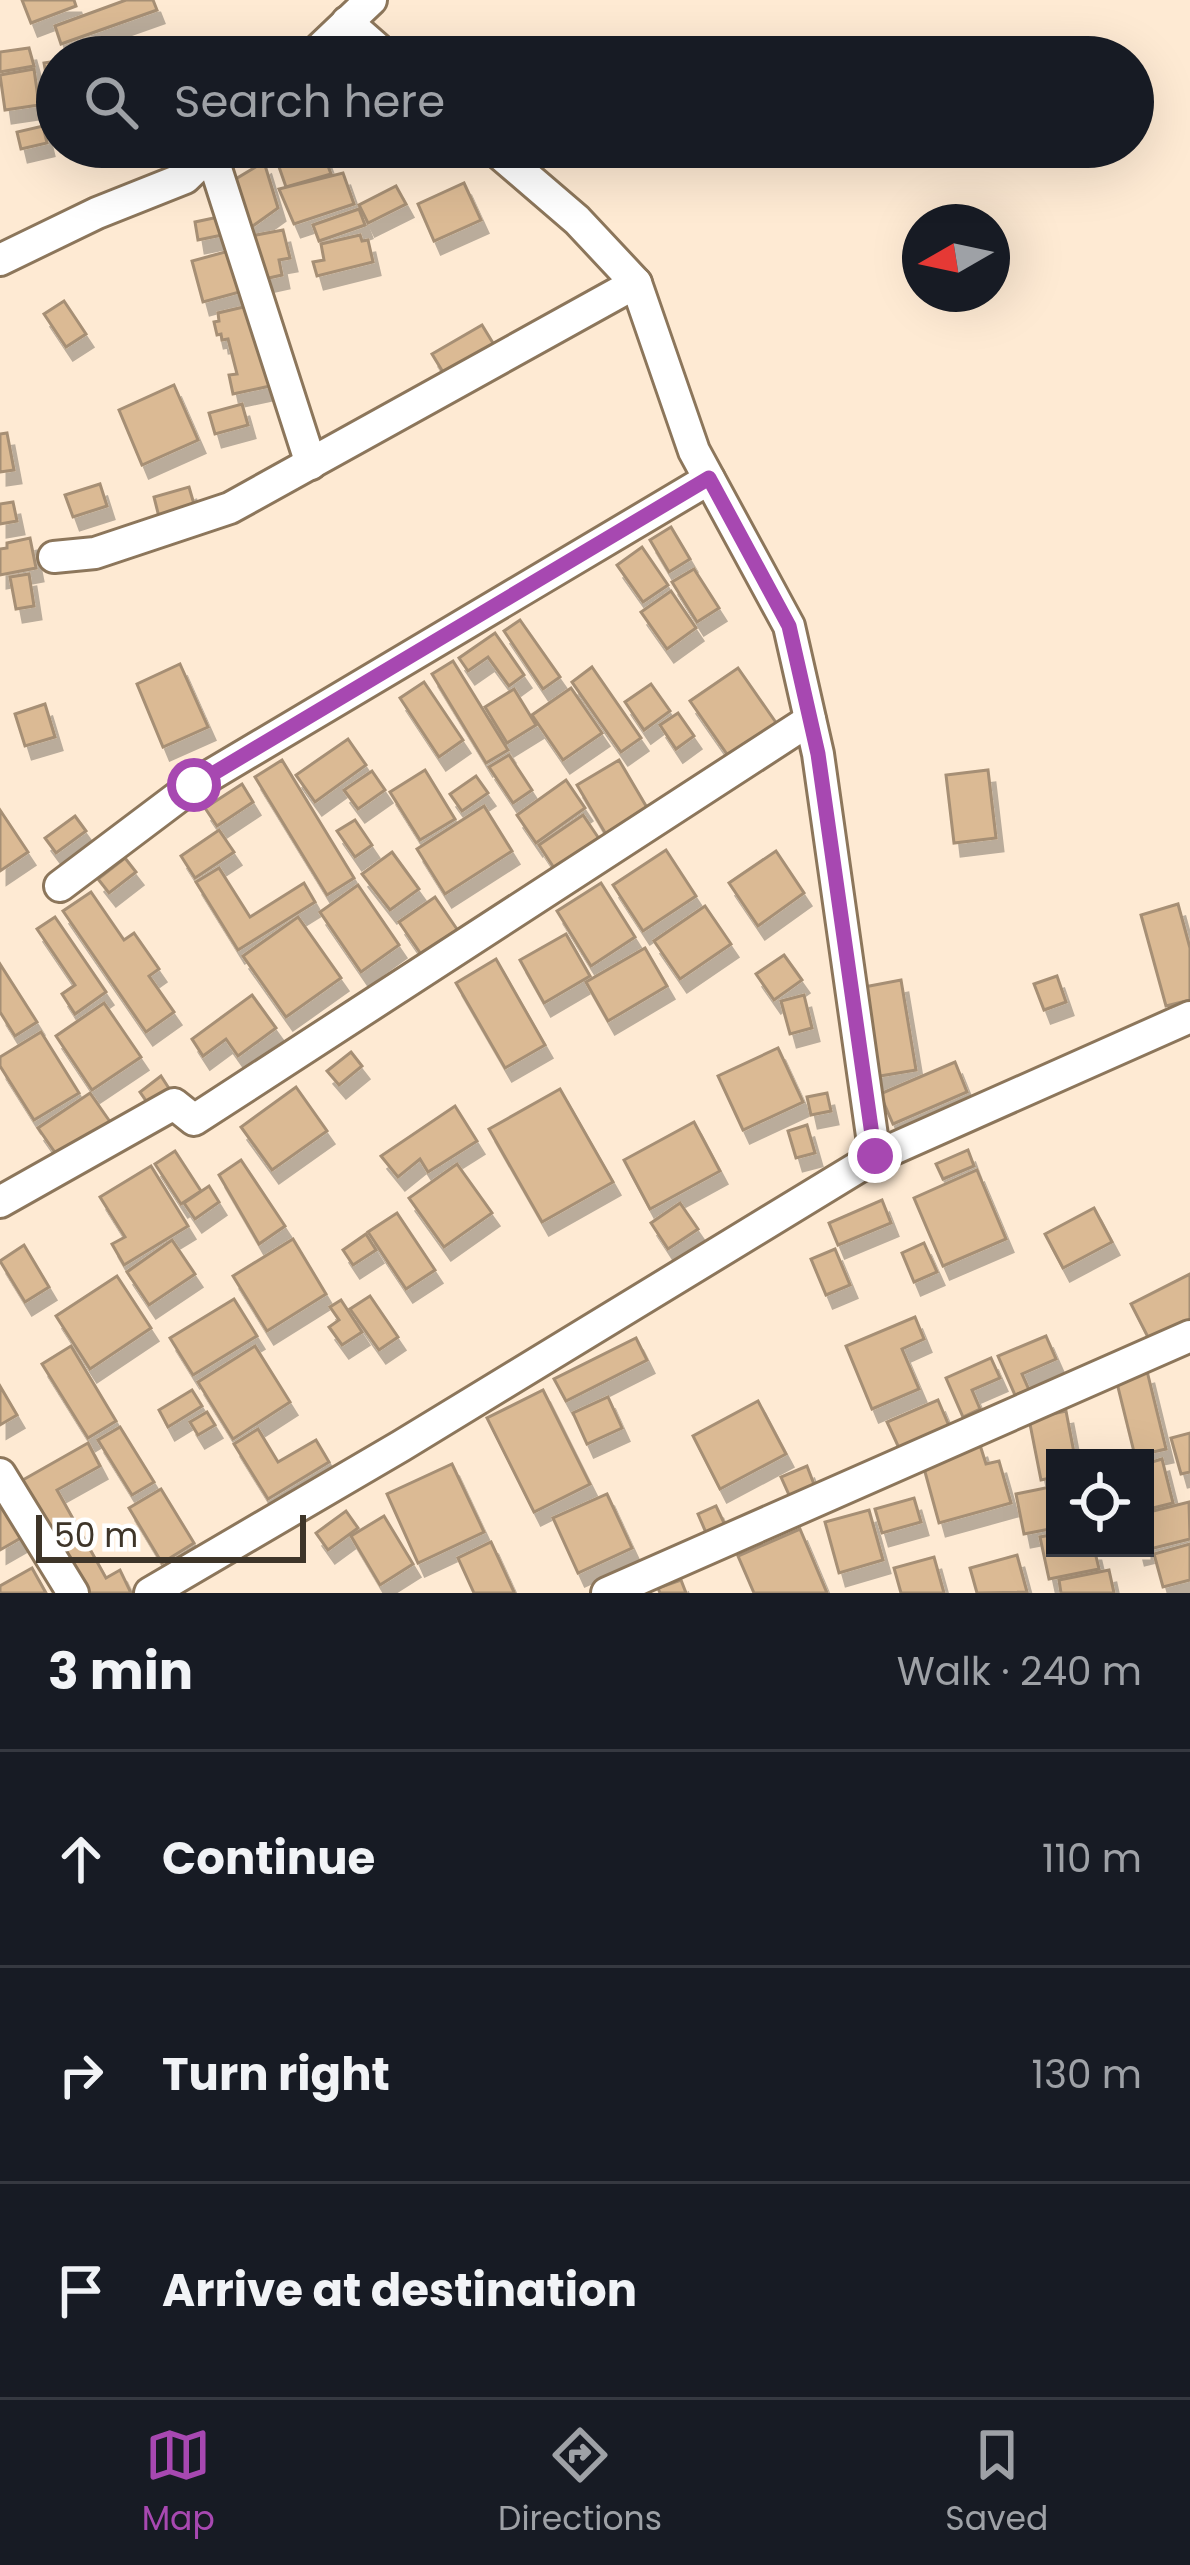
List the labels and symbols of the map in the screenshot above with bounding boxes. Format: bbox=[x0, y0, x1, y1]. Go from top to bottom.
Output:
north arrow bbox=[902, 204, 1010, 312]
route start bbox=[167, 758, 221, 812]
route end bbox=[848, 1129, 902, 1183]
scale bar bbox=[36, 1509, 306, 1562]

